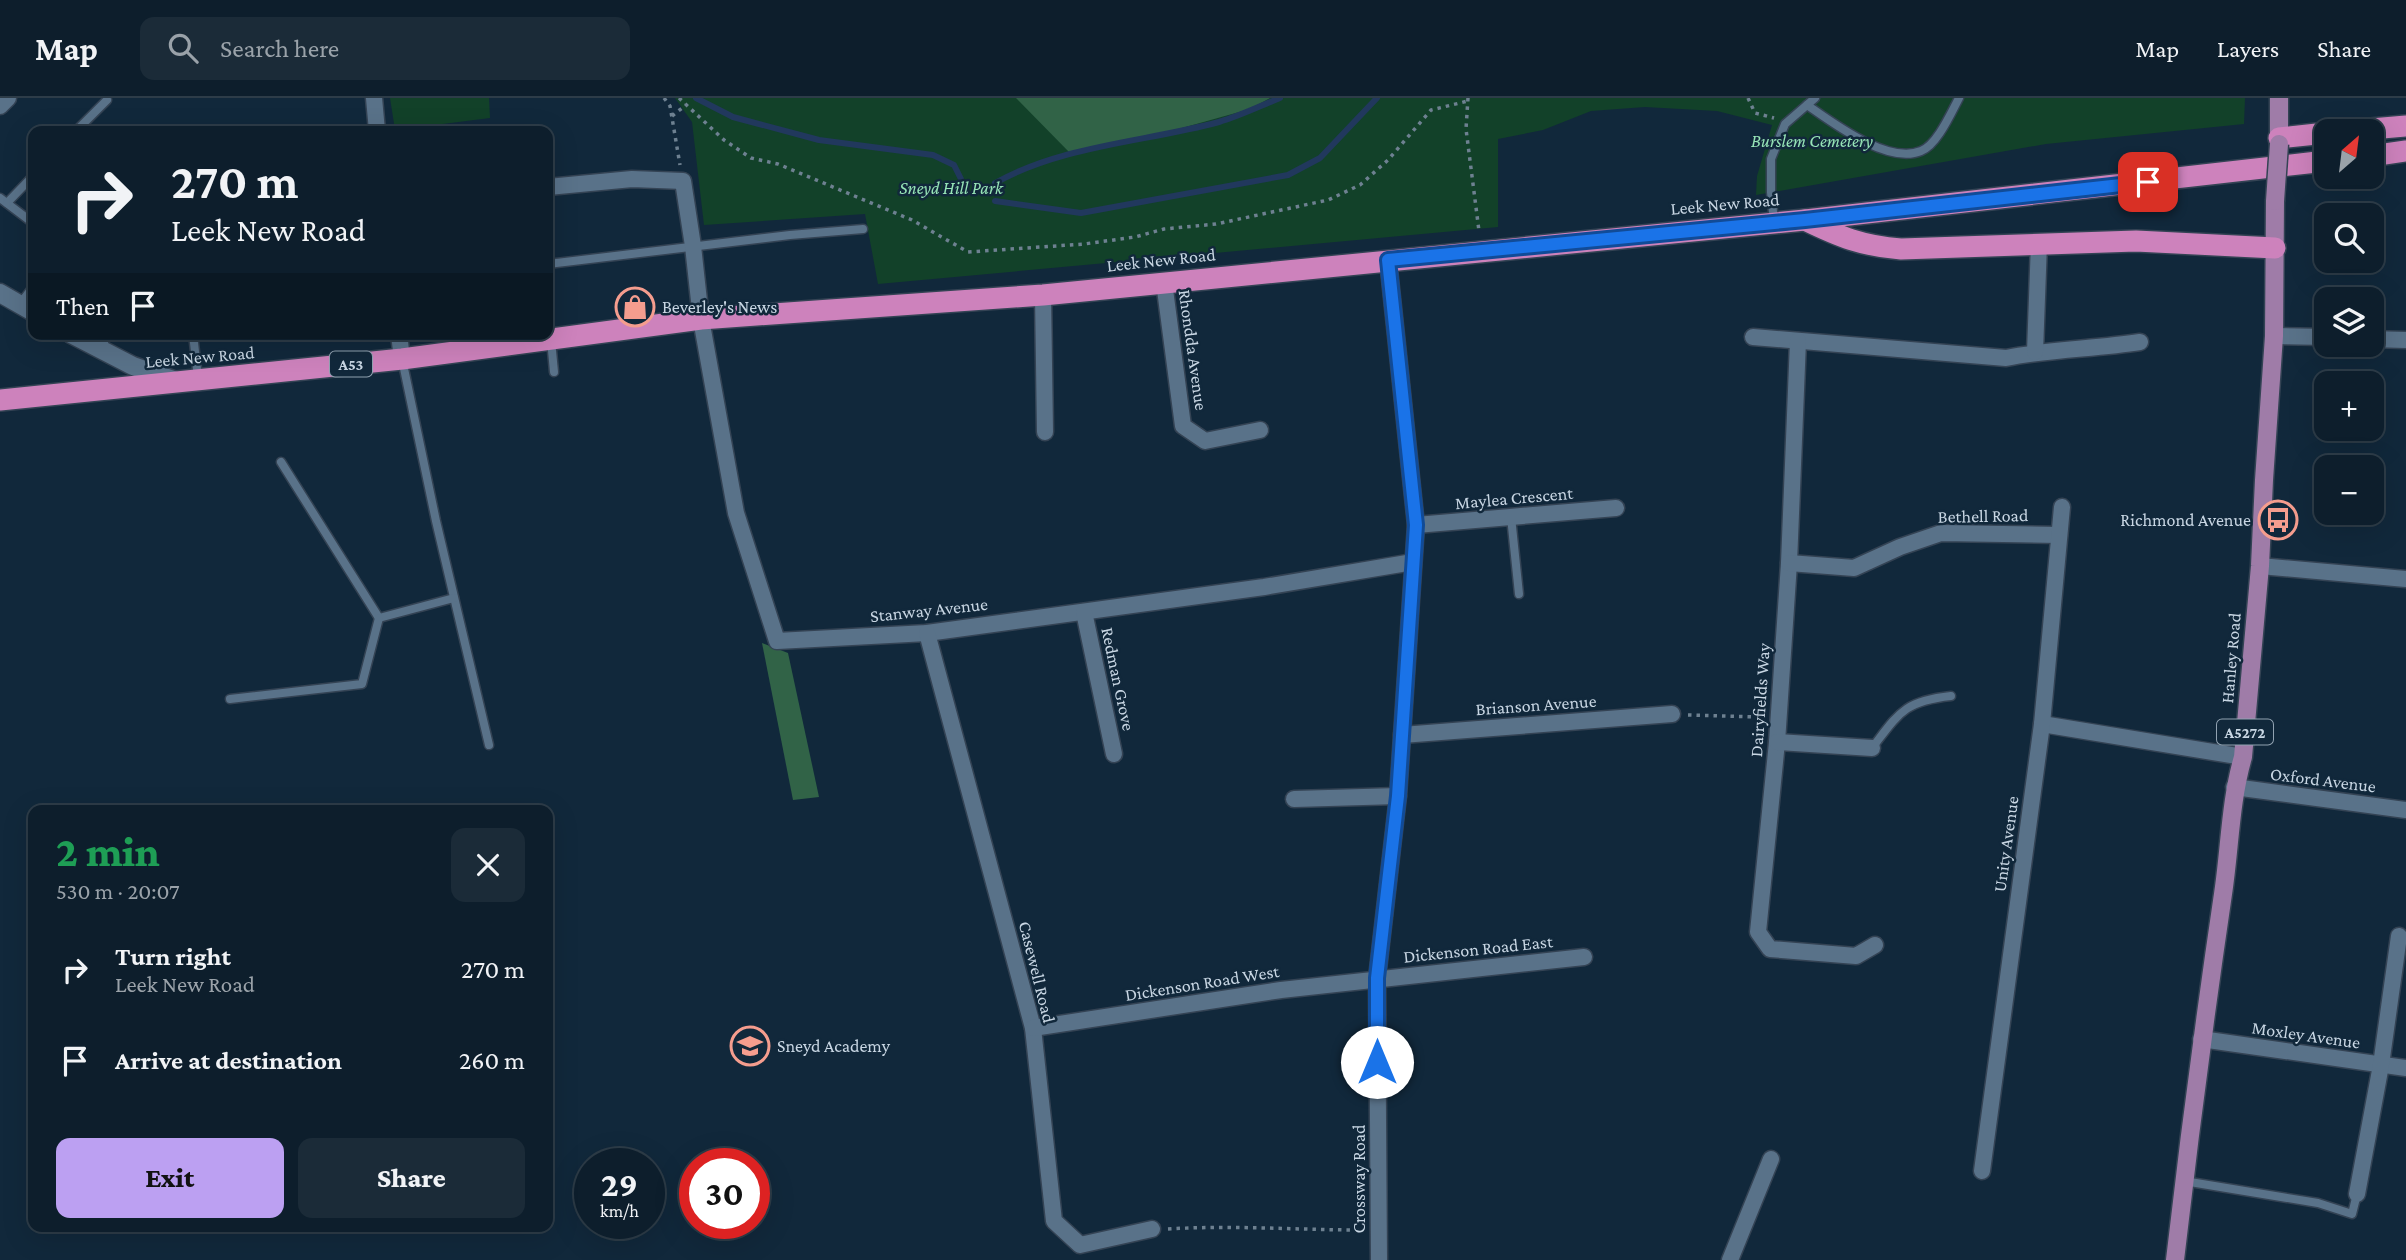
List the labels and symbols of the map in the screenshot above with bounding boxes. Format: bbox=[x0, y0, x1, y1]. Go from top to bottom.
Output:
north arrow bbox=[2314, 119, 2384, 189]
park label: Burslem Cemetery bbox=[1751, 131, 1873, 151]
pin bbox=[2118, 152, 2178, 212]
park label: Sneyd Hill Park bbox=[899, 178, 1004, 198]
street label: Leek New Road bbox=[1670, 189, 1781, 219]
street label: Leek New Road bbox=[1106, 244, 1217, 276]
shop icon: Beverley's News bbox=[614, 286, 656, 328]
street label: Rhondda Avenue bbox=[1175, 288, 1211, 412]
place label: Beverley's News bbox=[662, 297, 777, 317]
street label: Leek New Road bbox=[145, 342, 256, 372]
road number: A53 bbox=[330, 352, 372, 376]
street label: Maylea Crescent bbox=[1454, 483, 1575, 513]
bus stop icon: Richmond Avenue bbox=[2257, 499, 2299, 541]
street label: Bethell Road bbox=[1938, 505, 2029, 527]
place label: Richmond Avenue bbox=[2120, 510, 2251, 530]
street label: Stanway Avenue bbox=[869, 594, 989, 626]
street label: Hanley Road bbox=[2217, 611, 2245, 704]
street label: Redman Grove bbox=[1097, 625, 1139, 733]
street label: Dairyfields Way bbox=[1746, 642, 1774, 758]
street label: Brianson Avenue bbox=[1475, 691, 1597, 719]
road number: A5272 bbox=[2217, 720, 2273, 744]
street label: Oxford Avenue bbox=[2269, 764, 2377, 796]
street label: Unity Avenue bbox=[1989, 795, 2023, 893]
street label: Casewell Road bbox=[1015, 919, 1059, 1025]
street label: Dickenson Road East bbox=[1402, 931, 1555, 967]
street label: Dickenson Road West bbox=[1124, 961, 1282, 1005]
street label: Moxley Avenue bbox=[2250, 1017, 2362, 1053]
school or university icon: Sneyd Academy bbox=[729, 1025, 771, 1067]
position arrow bbox=[1340, 1025, 1414, 1099]
place label: Sneyd Academy bbox=[777, 1036, 891, 1056]
street label: Crossway Road bbox=[1349, 1124, 1369, 1234]
speed limit sign: 30 bbox=[679, 1148, 770, 1239]

